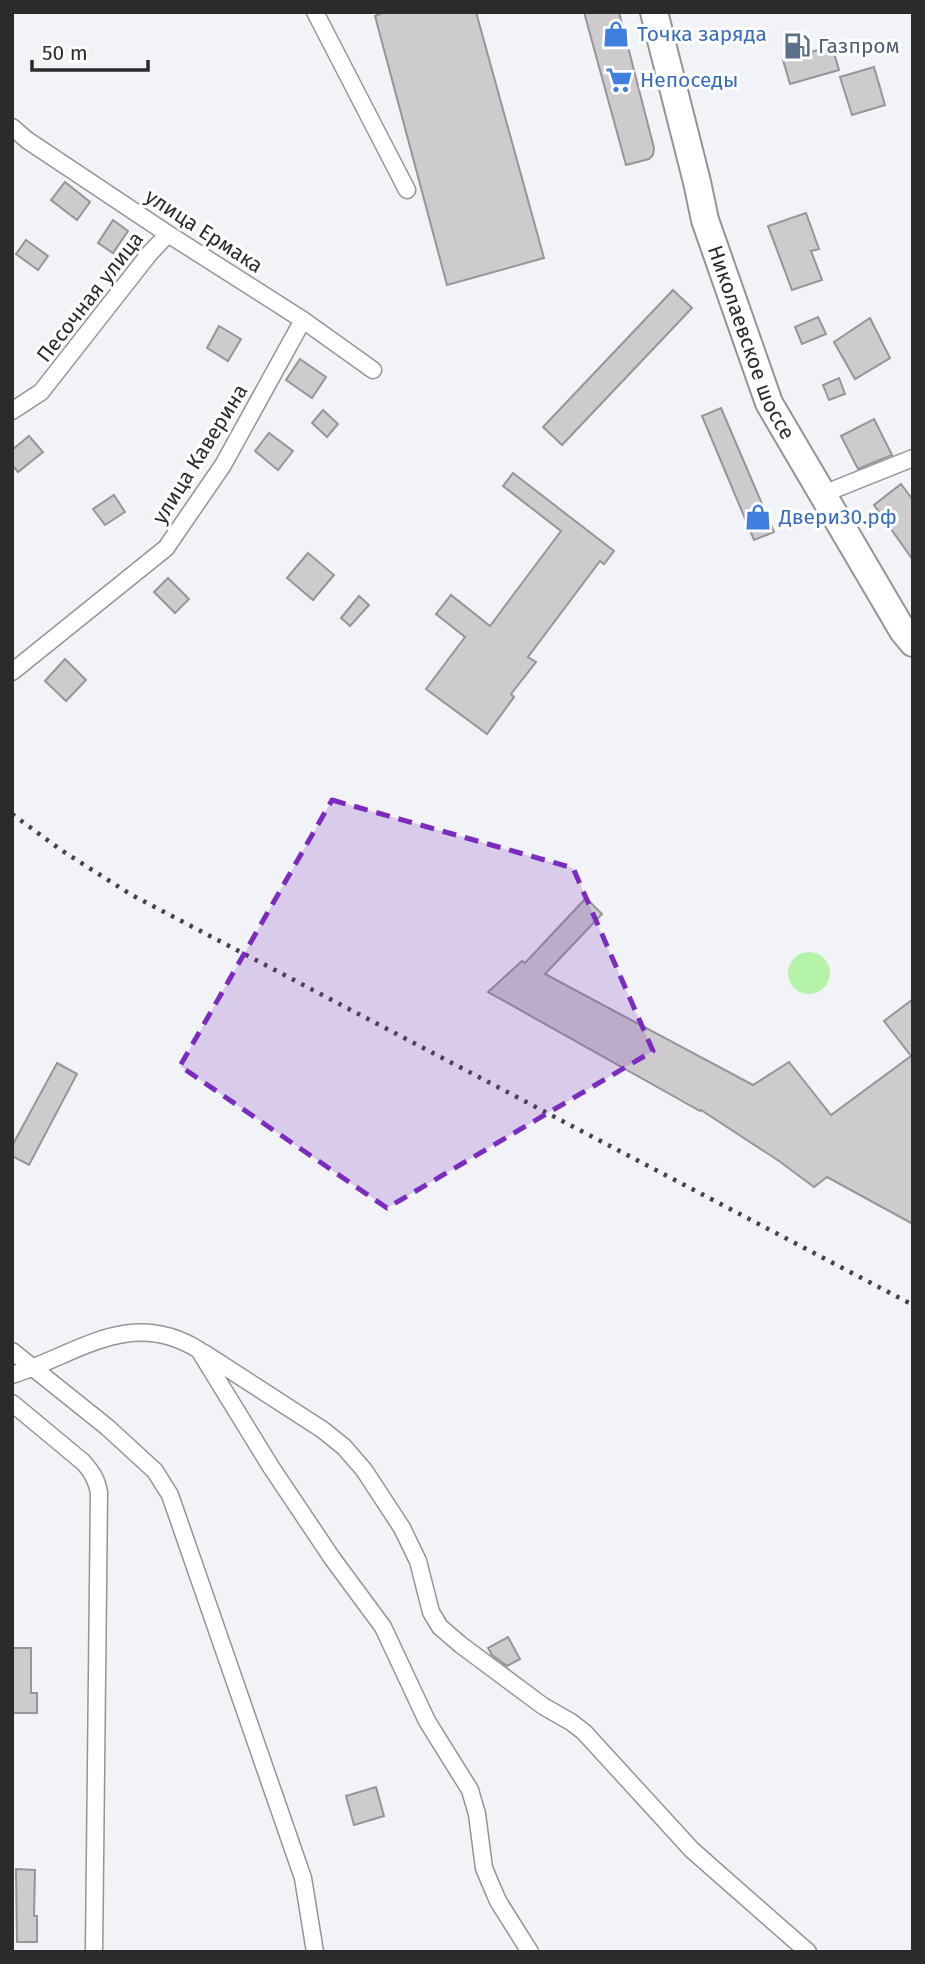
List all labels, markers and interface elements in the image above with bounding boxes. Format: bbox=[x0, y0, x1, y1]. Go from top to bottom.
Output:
shop icon: Точка заряда bbox=[601, 19, 631, 49]
place label: Точка заряда bbox=[637, 21, 767, 47]
scale bar bbox=[32, 28, 147, 72]
fuel station icon: Газпром bbox=[782, 31, 812, 61]
place label: Газпром bbox=[818, 33, 900, 59]
text: 50 m bbox=[42, 40, 88, 66]
supermarket icon: Непоседы bbox=[604, 65, 634, 95]
place label: Непоседы bbox=[640, 67, 738, 93]
street label: улица Ермака bbox=[140, 183, 268, 279]
street label: Песочная улица bbox=[31, 226, 149, 368]
street label: Николаевское шоссе bbox=[702, 242, 800, 444]
street label: улица Каверина bbox=[147, 379, 253, 529]
shop icon: Двери30.рф bbox=[743, 502, 773, 532]
place label: Двери30.рф bbox=[778, 504, 897, 530]

